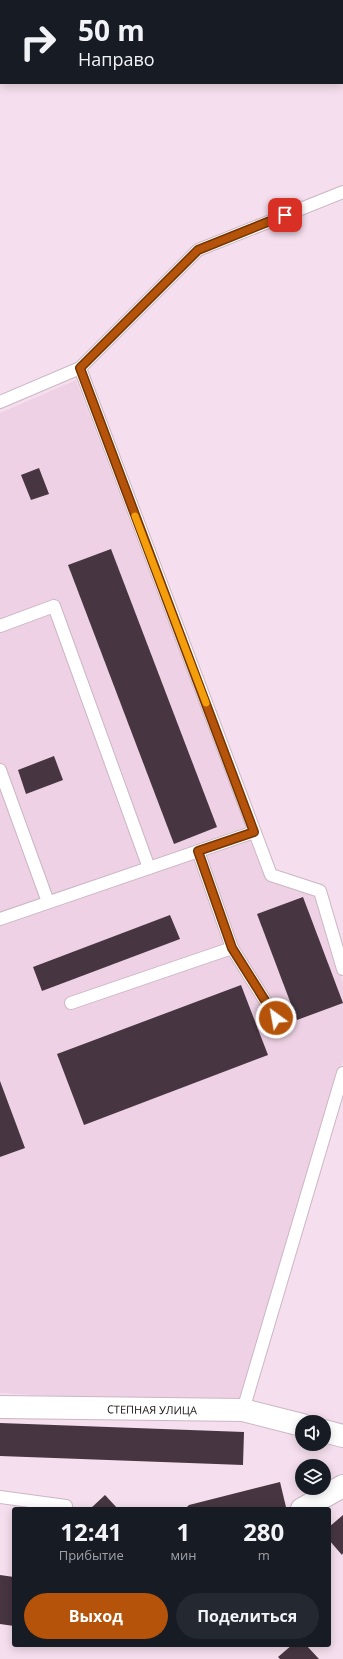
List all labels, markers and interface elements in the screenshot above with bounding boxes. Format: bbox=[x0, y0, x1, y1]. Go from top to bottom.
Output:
text: 50 m bbox=[78, 11, 145, 49]
icon: right bbox=[12, 16, 64, 68]
text: Направо bbox=[78, 47, 155, 71]
pin bbox=[268, 198, 302, 232]
icon: arrive bbox=[274, 204, 296, 226]
position arrow bbox=[255, 997, 297, 1039]
street label: СТЕПНАЯ УЛИЦА bbox=[107, 1401, 197, 1417]
map controls bbox=[295, 1415, 331, 1495]
button: sound bbox=[295, 1415, 331, 1451]
button: layers bbox=[295, 1459, 331, 1495]
text: 12:41 bbox=[60, 1515, 122, 1548]
text: 1 bbox=[177, 1515, 190, 1548]
text: 280 bbox=[243, 1515, 284, 1548]
text: Прибытие bbox=[59, 1546, 124, 1564]
text: мин bbox=[170, 1546, 196, 1564]
text: m bbox=[258, 1546, 270, 1564]
button: Выход bbox=[24, 1593, 168, 1639]
button: Поделиться bbox=[176, 1593, 319, 1639]

